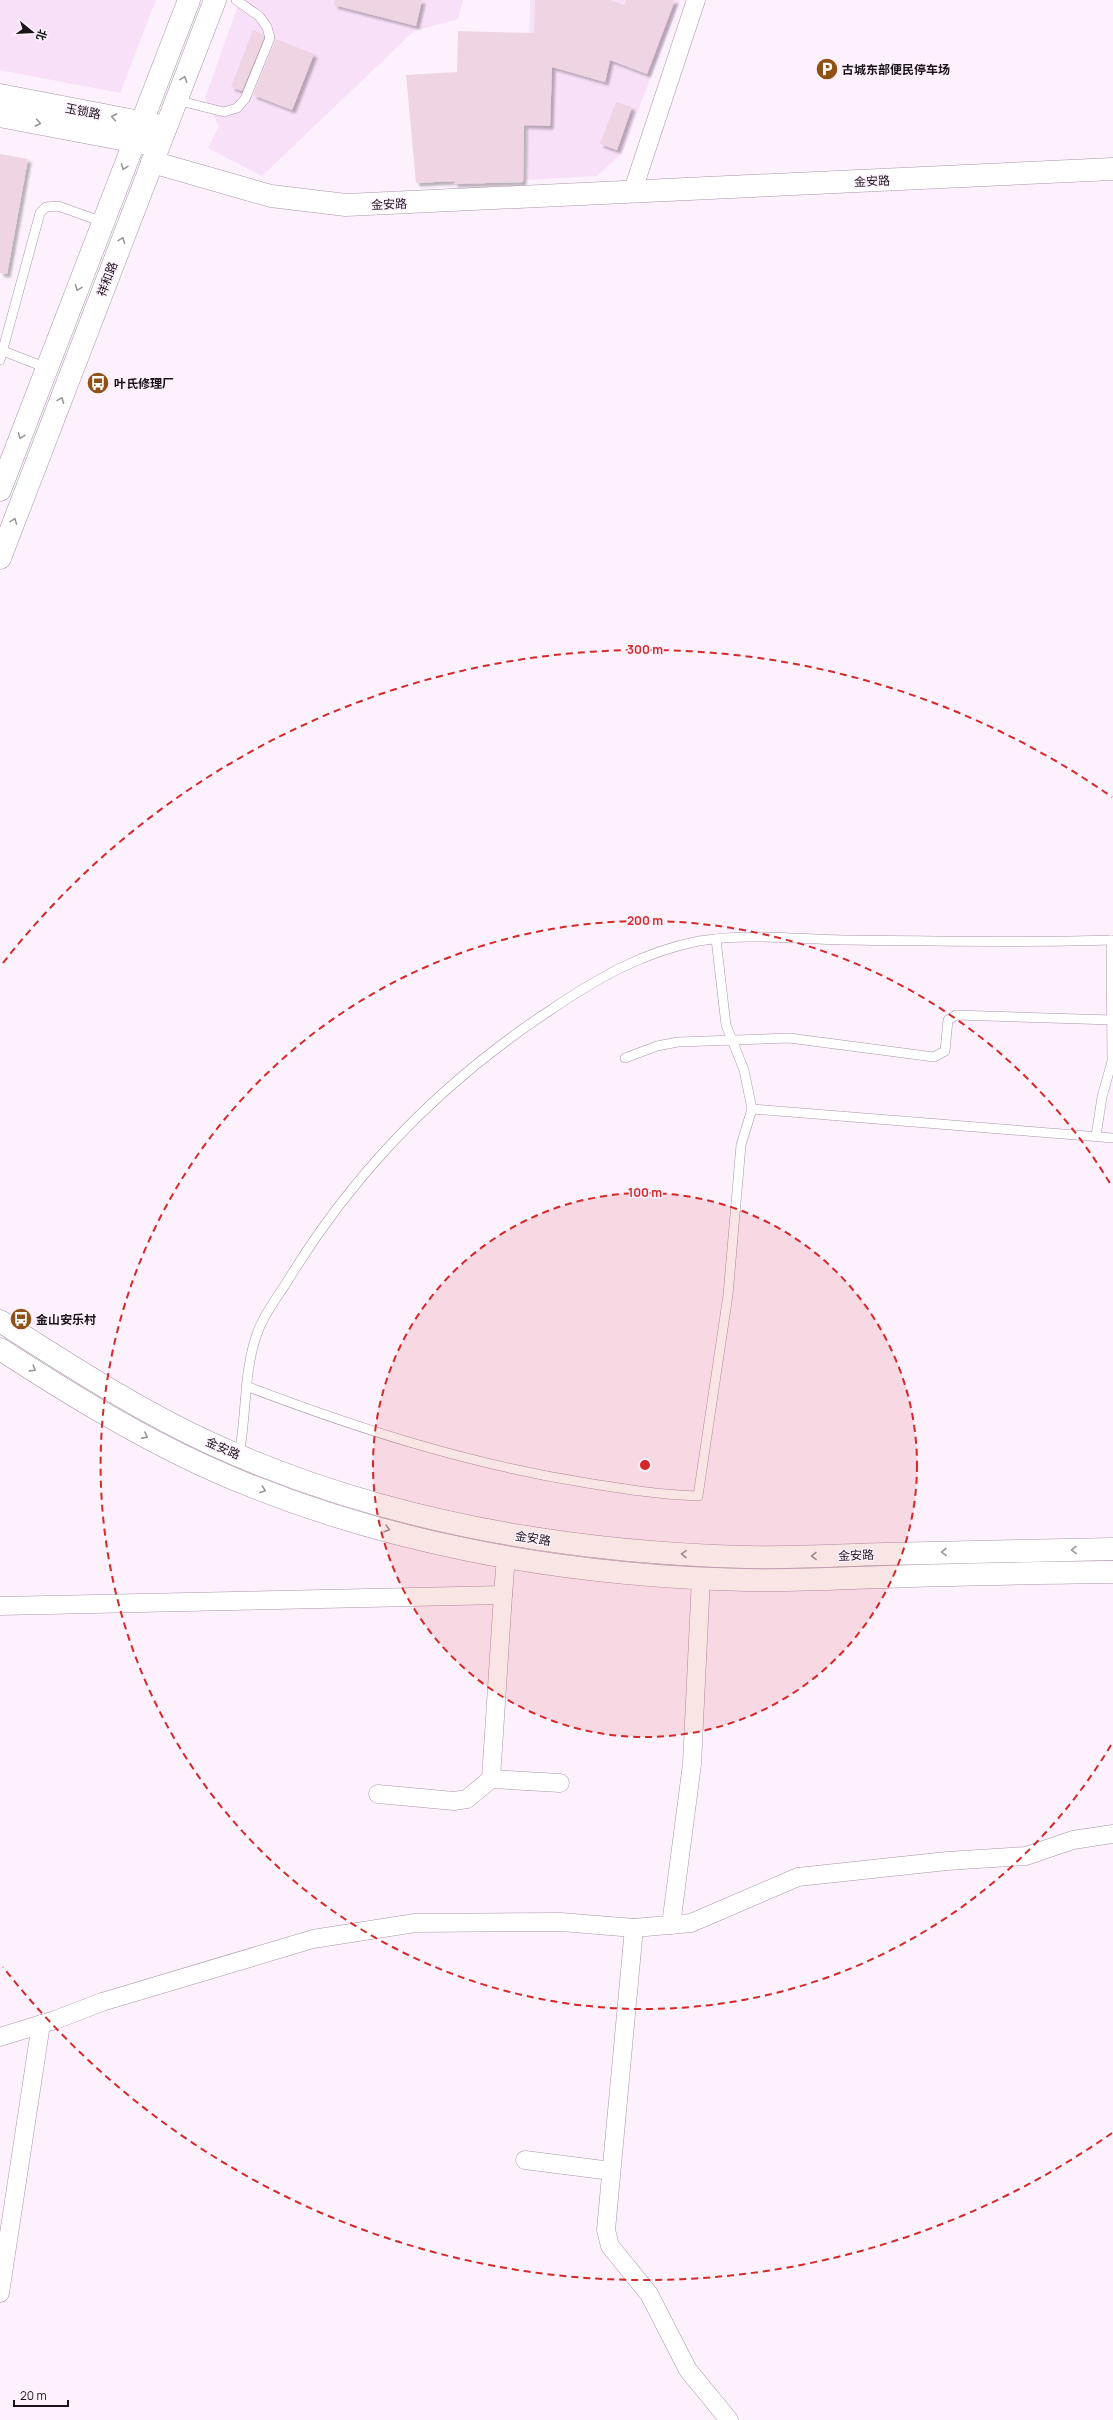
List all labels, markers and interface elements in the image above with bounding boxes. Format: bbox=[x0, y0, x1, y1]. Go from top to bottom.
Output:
north arrow bbox=[12, 12, 52, 52]
text: 北 bbox=[33, 28, 51, 43]
parking icon: 古城东部便民停车场 bbox=[814, 56, 840, 82]
place label: 古城东部便民停车场 bbox=[842, 61, 950, 78]
one-way arrow bbox=[180, 76, 188, 83]
street label: 玉锁路 bbox=[64, 99, 102, 123]
one-way arrow bbox=[110, 113, 117, 122]
one-way arrow bbox=[35, 119, 41, 127]
one-way arrow bbox=[121, 163, 129, 170]
street label: 金安路 bbox=[854, 172, 890, 190]
street label: 金安路 bbox=[371, 195, 407, 213]
one-way arrow bbox=[118, 236, 126, 243]
street label: 祥和路 bbox=[93, 259, 121, 299]
one-way arrow bbox=[74, 285, 82, 292]
bus stop icon: 叶氏修理厂 bbox=[85, 370, 111, 396]
place label: 叶氏修理厂 bbox=[114, 375, 174, 392]
one-way arrow bbox=[56, 397, 64, 404]
one-way arrow bbox=[17, 432, 25, 439]
one-way arrow bbox=[9, 518, 17, 525]
text: 300 m bbox=[627, 641, 663, 658]
text: 200 m bbox=[627, 912, 663, 929]
text: 100 m bbox=[628, 1184, 662, 1201]
bus stop icon: 金山安乐村 bbox=[8, 1306, 34, 1332]
place label: 金山安乐村 bbox=[36, 1311, 96, 1328]
one-way arrow bbox=[29, 1365, 36, 1372]
one-way arrow bbox=[140, 1432, 148, 1439]
street label: 金安路 bbox=[203, 1433, 243, 1463]
centre of rings bbox=[638, 1458, 652, 1472]
one-way arrow bbox=[259, 1485, 266, 1493]
one-way arrow bbox=[383, 1524, 390, 1533]
street label: 金安路 bbox=[514, 1527, 552, 1549]
one-way arrow bbox=[1071, 1545, 1077, 1554]
street label: 金安路 bbox=[838, 1546, 874, 1564]
one-way arrow bbox=[941, 1548, 947, 1557]
one-way arrow bbox=[681, 1550, 687, 1559]
one-way arrow bbox=[811, 1552, 817, 1561]
scale bar bbox=[14, 2382, 68, 2408]
text: 20 m bbox=[20, 2387, 47, 2404]

